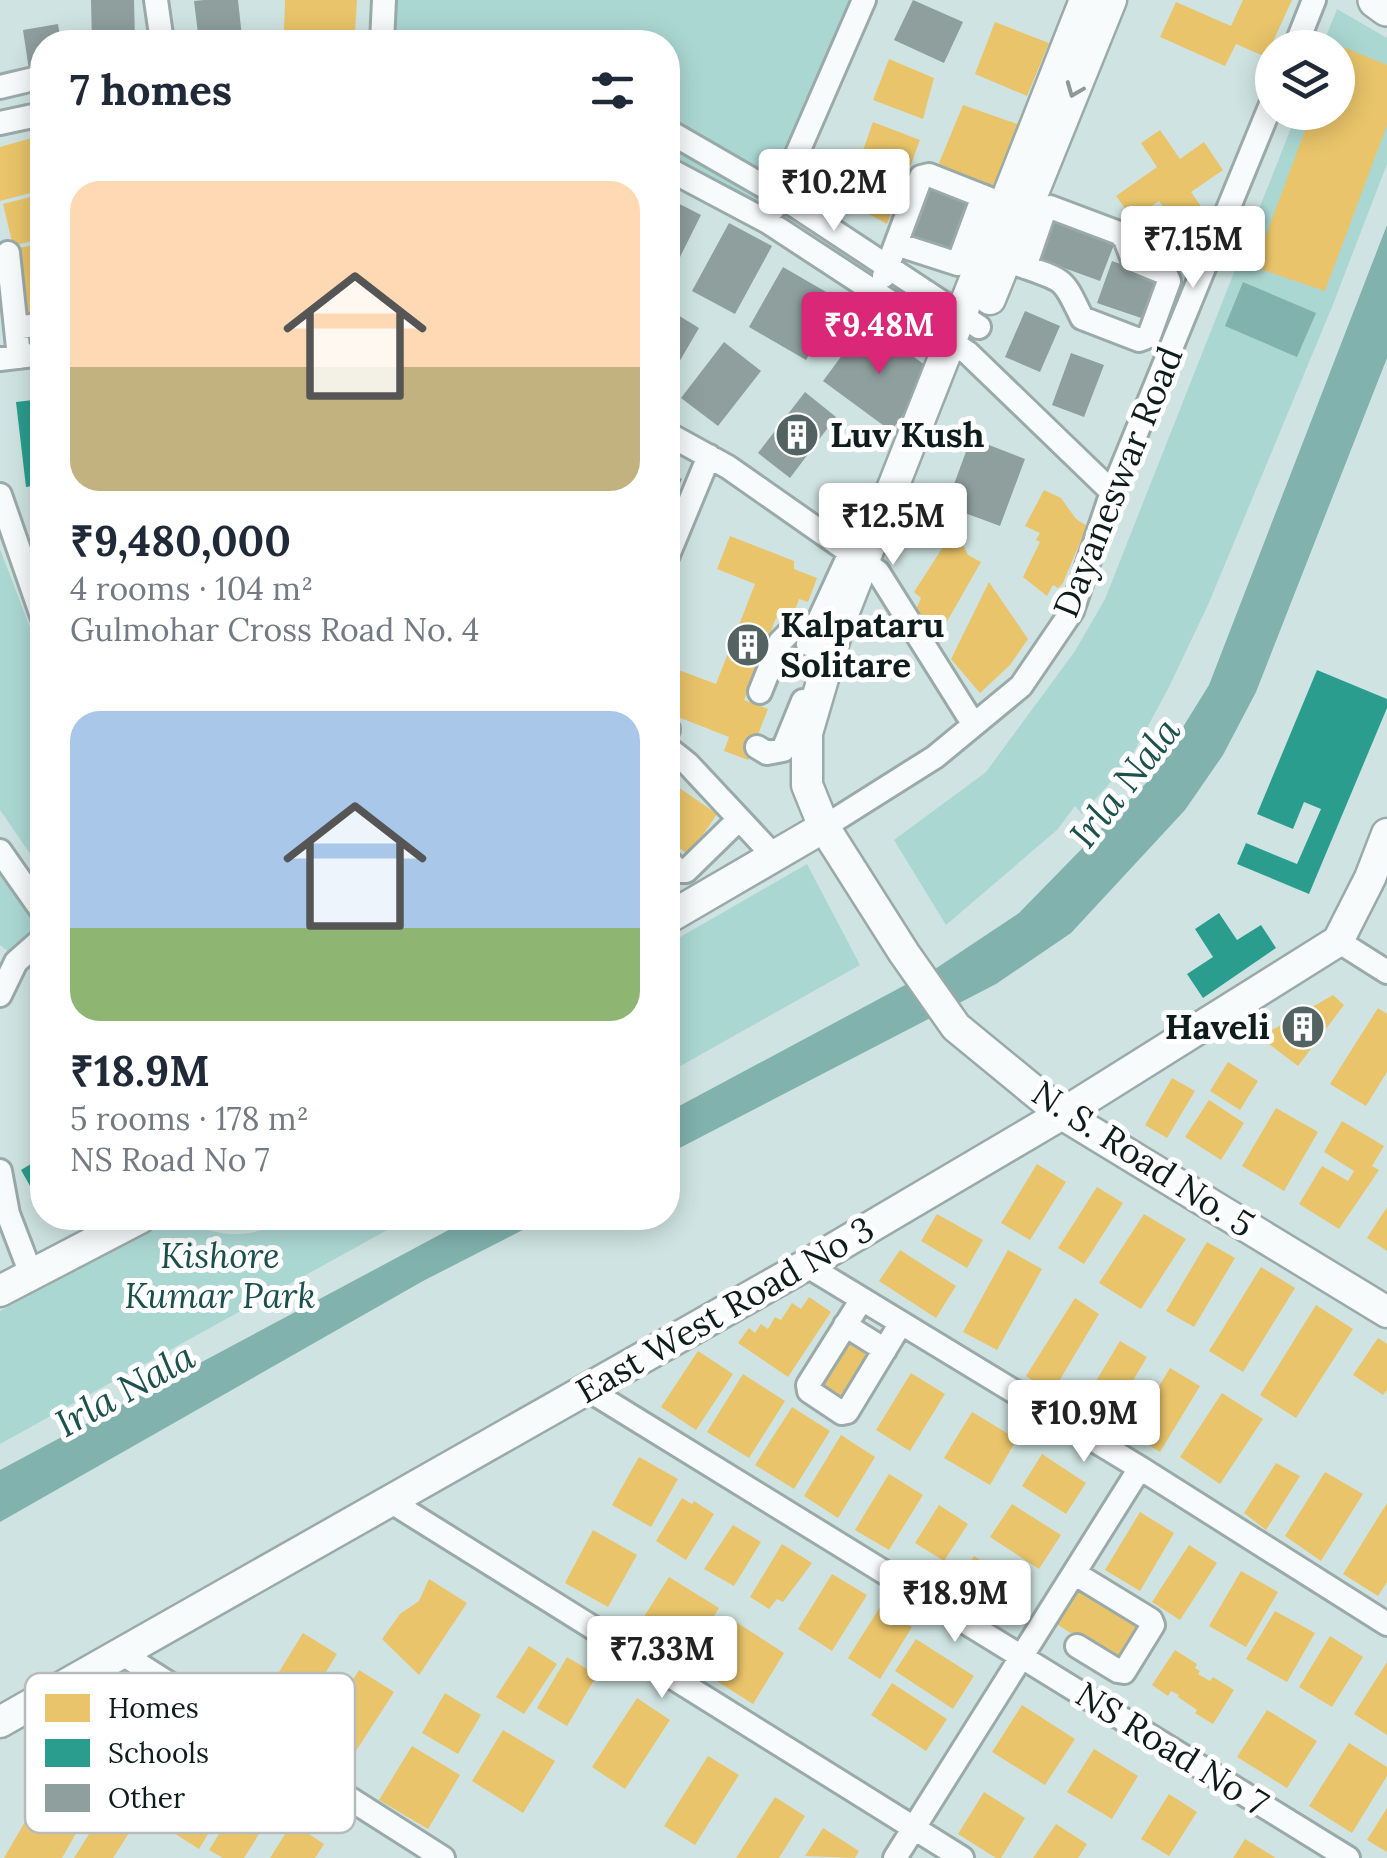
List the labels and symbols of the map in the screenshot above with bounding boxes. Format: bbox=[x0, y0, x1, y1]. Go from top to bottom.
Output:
one-way arrow bbox=[1066, 81, 1086, 98]
pin: ₹10.2M bbox=[753, 149, 915, 234]
pin: ₹7.15M bbox=[1112, 206, 1274, 291]
pin: ₹9.48M bbox=[798, 292, 960, 377]
street label: Dayaneswar Road bbox=[1043, 340, 1192, 624]
building icon: Luv Kush bbox=[774, 412, 820, 458]
place label: Luv Kush bbox=[830, 412, 985, 457]
pin: ₹12.5M bbox=[812, 483, 974, 568]
place label: Kalpataru Solitare bbox=[780, 602, 944, 687]
building icon: Kalpataru Solitare bbox=[725, 622, 771, 668]
water label: Irla Nala bbox=[1059, 708, 1190, 857]
place label: Haveli bbox=[1165, 1004, 1270, 1049]
building icon: Haveli bbox=[1280, 1004, 1326, 1050]
street label: N. S. Road No. 5 bbox=[1024, 1070, 1263, 1247]
street label: East West Road No 3 bbox=[568, 1206, 882, 1413]
park label: Kishore Kumar Park bbox=[124, 1233, 316, 1318]
water label: Irla Nala bbox=[46, 1331, 203, 1447]
pin: ₹10.9M bbox=[1003, 1380, 1165, 1465]
pin: ₹18.9M bbox=[874, 1560, 1036, 1645]
pin: ₹7.33M bbox=[581, 1616, 743, 1701]
street label: NS Road No 7 bbox=[1068, 1672, 1277, 1825]
legend bbox=[25, 1673, 355, 1833]
text: Homes bbox=[108, 1690, 199, 1726]
text: Schools bbox=[108, 1735, 209, 1771]
text: Other bbox=[108, 1780, 185, 1816]

